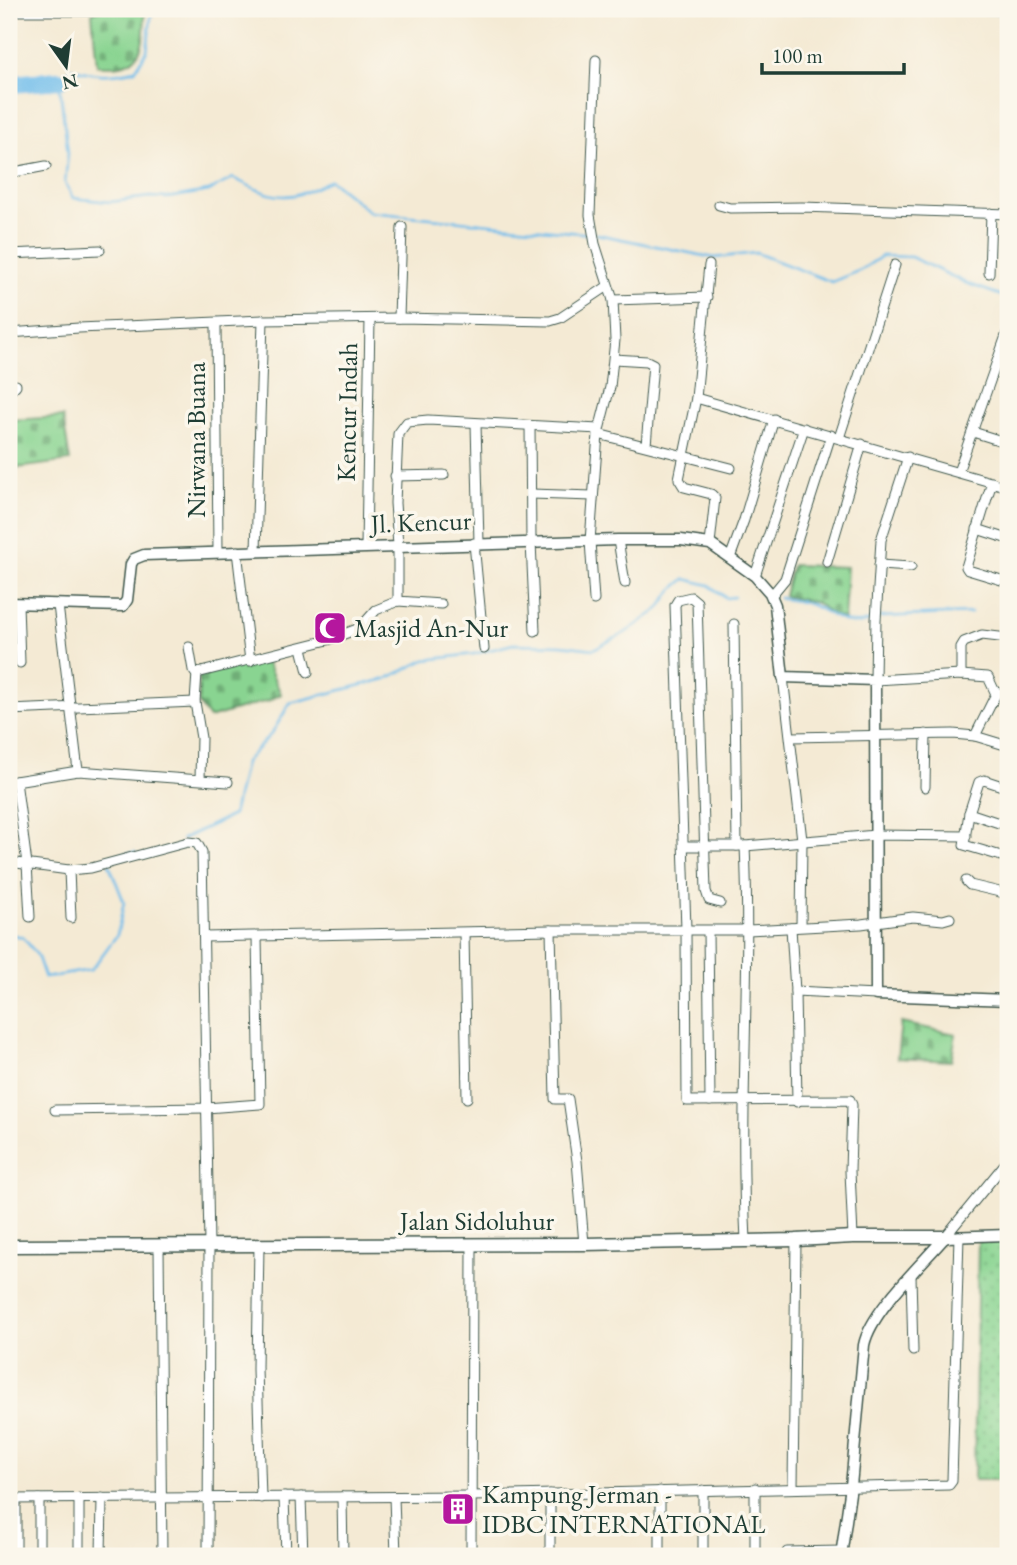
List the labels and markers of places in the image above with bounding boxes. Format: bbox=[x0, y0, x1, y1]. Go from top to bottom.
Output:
mosque icon: Masjid An-Nur bbox=[311, 609, 349, 647]
place label: Masjid An-Nur bbox=[354, 611, 508, 645]
place label: Kampung Jerman - IDBC INTERNATIONAL bbox=[482, 1477, 765, 1541]
building icon: Kampung Jerman - IDBC INTERNATIONAL bbox=[439, 1490, 477, 1528]

